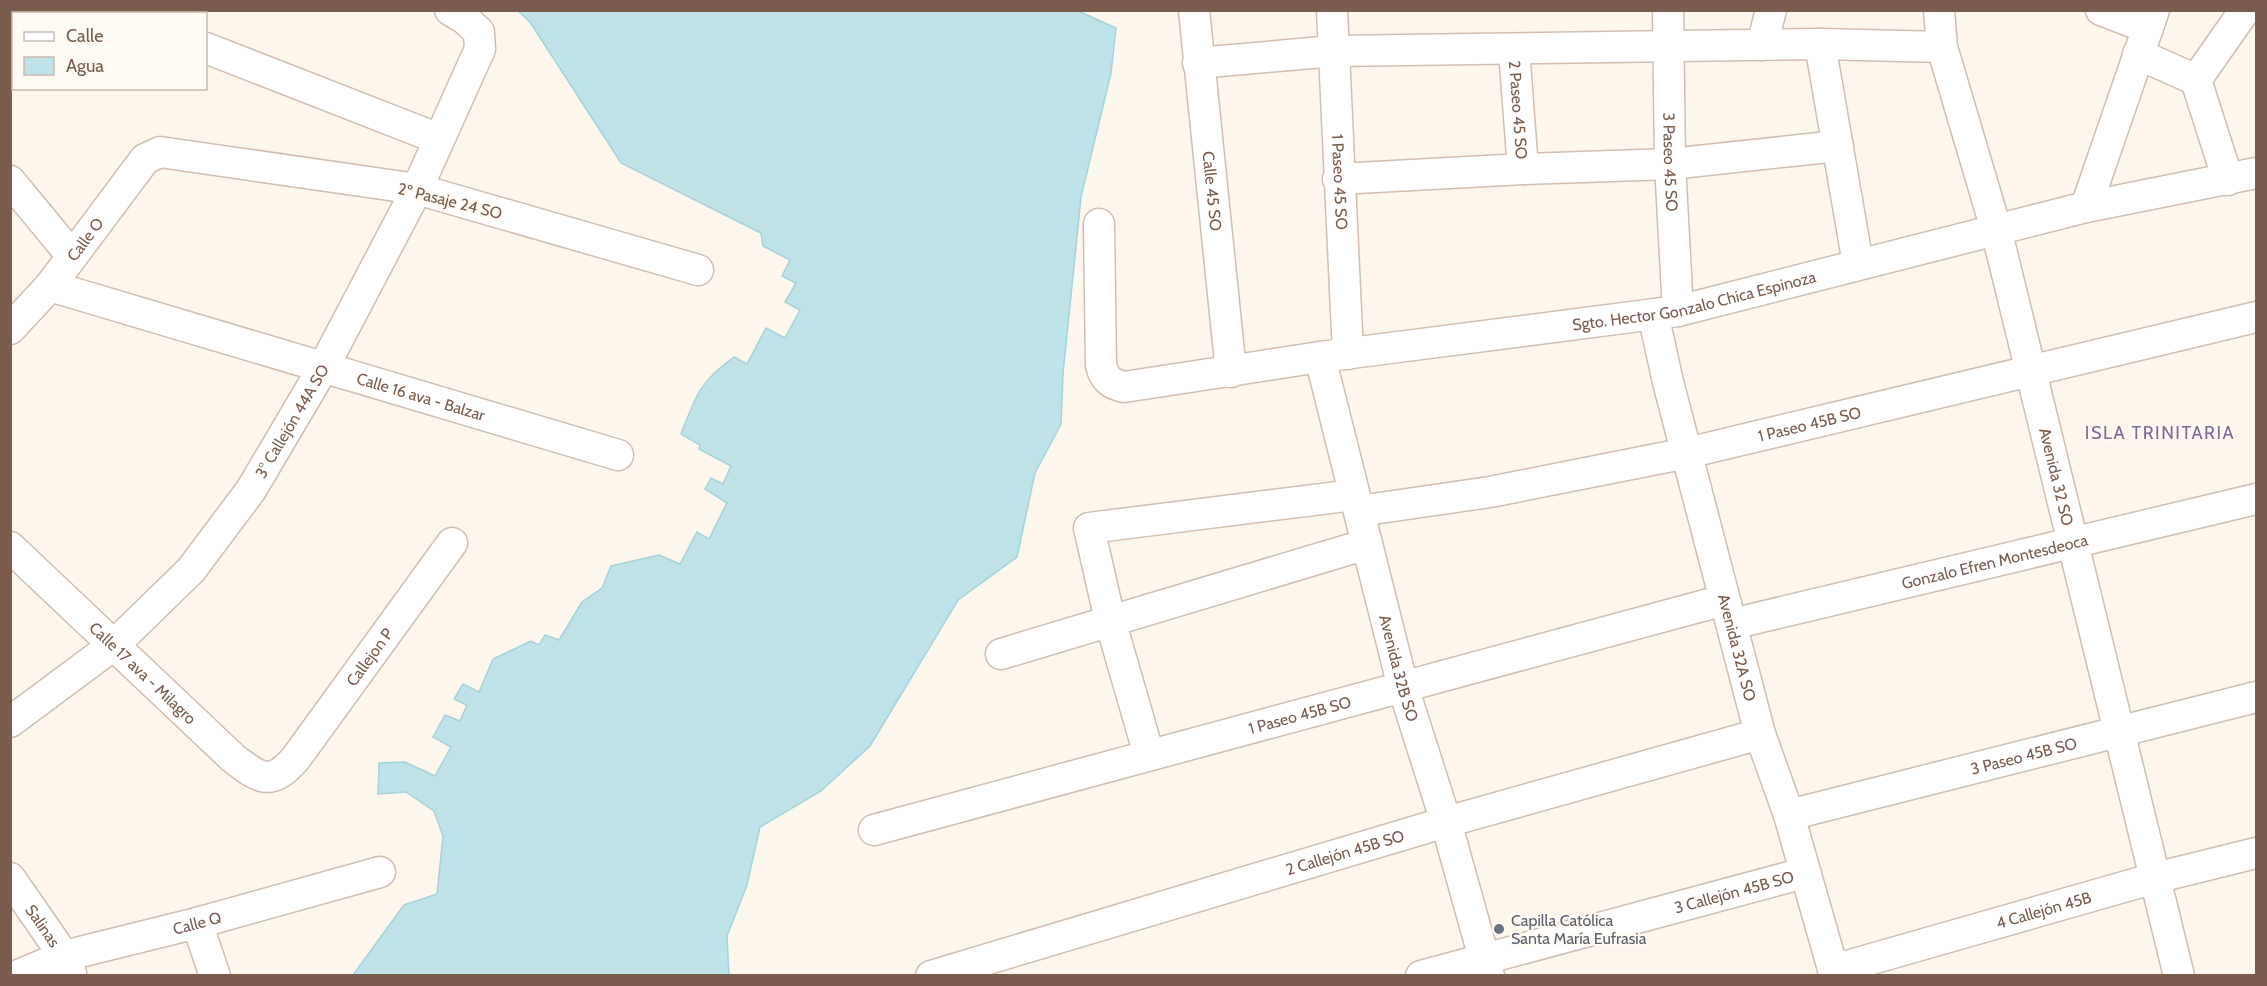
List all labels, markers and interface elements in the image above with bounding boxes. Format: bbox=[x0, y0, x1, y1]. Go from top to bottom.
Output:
legend bbox=[12, 12, 207, 90]
text: Calle bbox=[66, 25, 103, 47]
text: Agua bbox=[66, 55, 104, 77]
street label: 2 Paseo 45 SO bbox=[1505, 60, 1532, 160]
street label: 3 Paseo 45 SO bbox=[1660, 112, 1682, 212]
street label: 1 Paseo 45 SO bbox=[1328, 133, 1352, 230]
street label: Calle 45 SO bbox=[1199, 150, 1226, 232]
street label: 2º Pasaje 24 SO bbox=[396, 179, 504, 223]
street label: Calle O bbox=[63, 214, 107, 265]
street label: Sgto. Hector Gonzalo Chica Espinoza bbox=[1571, 267, 1818, 334]
street label: 3° Callejón 44A SO bbox=[251, 361, 333, 481]
street label: Calle 16 ava - Balzar bbox=[354, 368, 488, 425]
street label: 1 Paseo 45B SO bbox=[1756, 402, 1863, 445]
district label: ISLA TRINITARIA bbox=[2085, 422, 2235, 444]
street label: Avenida 32 SO bbox=[2036, 426, 2078, 528]
street label: Gonzalo Efren Montesdeoca bbox=[1900, 530, 2090, 593]
street label: Avenida 32A SO bbox=[1714, 592, 1760, 703]
street label: Avenida 32B SO bbox=[1376, 613, 1423, 724]
street label: Calle 17 ava - Milagro bbox=[86, 618, 200, 728]
street label: Callejon P bbox=[342, 624, 397, 690]
street label: 1 Paseo 45B SO bbox=[1246, 692, 1353, 738]
street label: 3 Paseo 45B SO bbox=[1969, 733, 2079, 778]
street label: 2 Callejón 45B SO bbox=[1283, 826, 1406, 879]
street label: 3 Callejón 45B SO bbox=[1672, 867, 1796, 917]
street label: 4 Callejón 45B bbox=[1994, 887, 2094, 932]
street label: Salinas bbox=[22, 901, 65, 951]
street label: Calle Q bbox=[171, 907, 223, 938]
place label: Capilla Católica Santa María Eufrasia bbox=[1511, 911, 1647, 948]
marker: Capilla Católica Santa María Eufrasia bbox=[1492, 922, 1506, 936]

